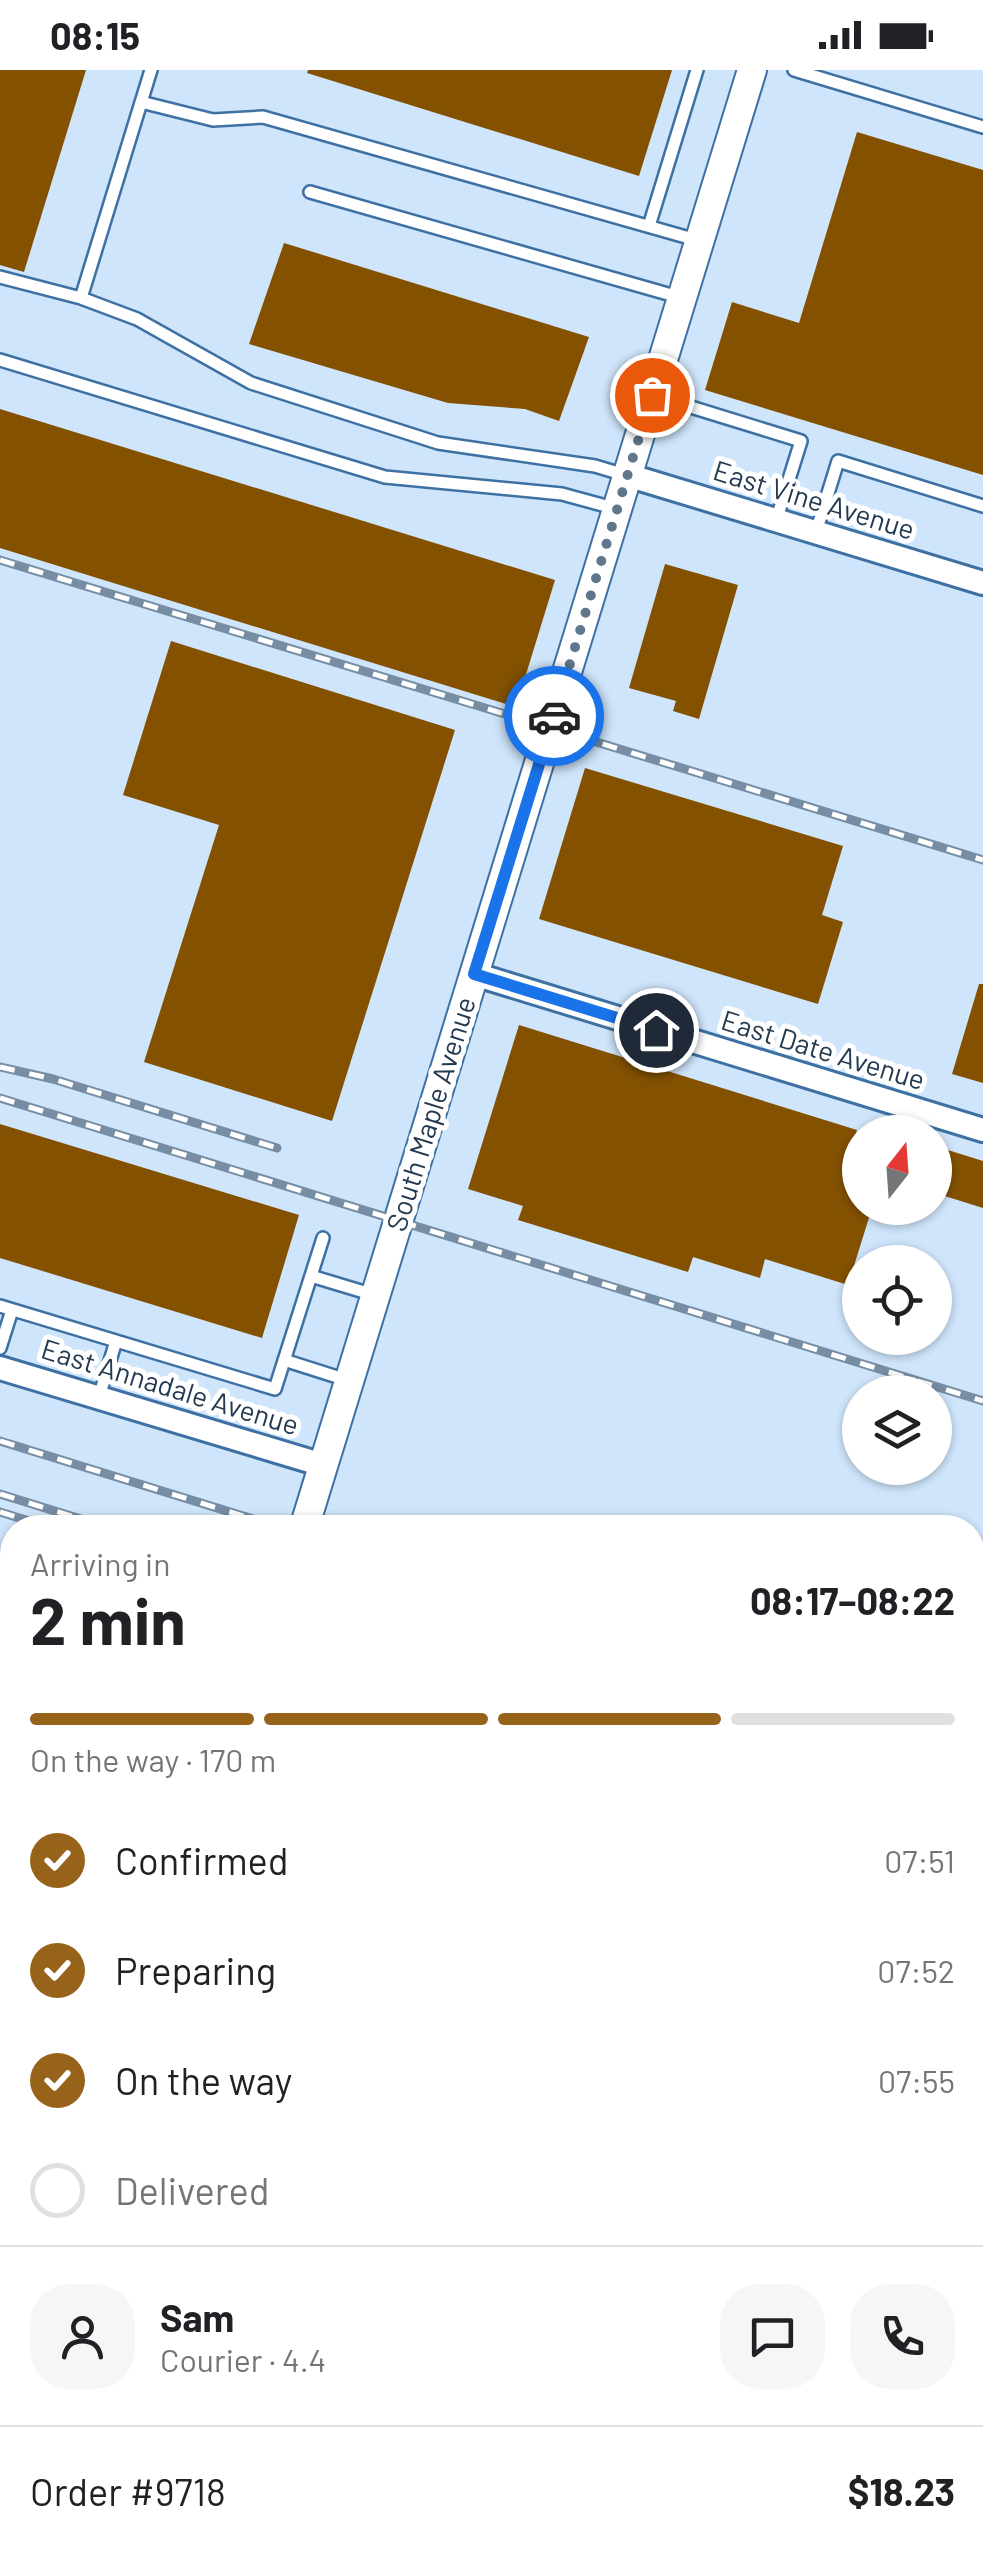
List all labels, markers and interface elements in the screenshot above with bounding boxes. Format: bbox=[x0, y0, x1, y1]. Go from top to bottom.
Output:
text: 08:15 bbox=[50, 12, 140, 58]
pin bbox=[610, 353, 695, 438]
icon: bag bbox=[625, 368, 680, 423]
street label: East Vine Avenue bbox=[710, 452, 919, 546]
courier bbox=[504, 666, 604, 766]
icon: car bbox=[527, 689, 582, 744]
pin bbox=[614, 988, 699, 1073]
street label: South Maple Avenue bbox=[378, 992, 482, 1235]
street label: East Date Avenue bbox=[717, 1002, 929, 1096]
icon: home bbox=[629, 1003, 684, 1058]
north arrow bbox=[842, 1115, 952, 1225]
map controls bbox=[842, 1115, 952, 1485]
button: locate bbox=[842, 1245, 952, 1355]
street label: East Annadale Avenue bbox=[37, 1331, 303, 1441]
button: layers bbox=[842, 1375, 952, 1485]
text: Arriving in bbox=[30, 1544, 170, 1582]
text: 08:17–08:22 bbox=[750, 1577, 955, 1623]
text: 2 min bbox=[30, 1580, 186, 1658]
text: On the way · 170 m bbox=[30, 1740, 276, 1778]
icon: check bbox=[30, 1833, 85, 1888]
text: Confirmed bbox=[115, 1837, 288, 1883]
text: 07:51 bbox=[884, 1841, 955, 1879]
icon: check bbox=[30, 1943, 85, 1998]
text: Preparing bbox=[115, 1947, 276, 1993]
text: 07:52 bbox=[877, 1951, 955, 1989]
icon: check bbox=[30, 2053, 85, 2108]
text: On the way bbox=[115, 2057, 292, 2103]
text: 07:55 bbox=[878, 2061, 955, 2099]
text: Delivered bbox=[115, 2167, 269, 2213]
button: person bbox=[30, 2284, 135, 2389]
button: chat bbox=[720, 2284, 825, 2389]
button: phone bbox=[850, 2284, 955, 2389]
text: Sam bbox=[160, 2294, 234, 2340]
text: Courier · 4.4 bbox=[160, 2340, 326, 2378]
text: Order #9718 bbox=[30, 2468, 226, 2514]
text: $18.23 bbox=[848, 2468, 955, 2514]

